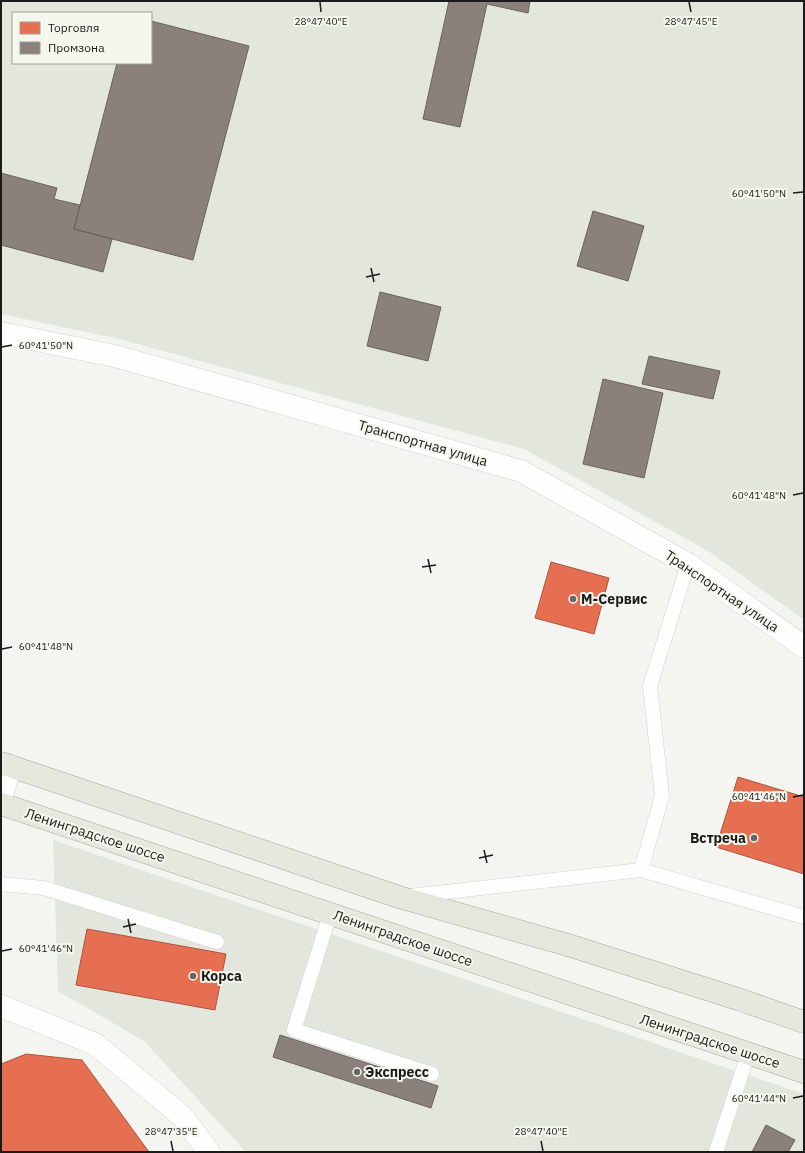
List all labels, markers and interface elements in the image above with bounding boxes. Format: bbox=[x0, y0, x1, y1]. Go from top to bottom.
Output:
legend bbox=[12, 12, 152, 64]
text: 28°47'40"E bbox=[294, 15, 348, 28]
text: 28°47'45"E bbox=[664, 15, 718, 28]
text: Торговля bbox=[48, 20, 99, 35]
text: Промзона bbox=[48, 40, 105, 55]
text: 60°41'50"N bbox=[732, 187, 786, 200]
text: 60°41'50"N bbox=[19, 339, 73, 352]
street label: Транспортная улица bbox=[356, 416, 490, 470]
text: 60°41'48"N bbox=[732, 489, 786, 502]
street label: Транспортная улица bbox=[661, 546, 783, 636]
place label: М-Сервис bbox=[581, 590, 648, 608]
marker: М-Сервис bbox=[568, 594, 578, 604]
text: 60°41'48"N bbox=[19, 640, 73, 653]
text: 60°41'46"N bbox=[732, 790, 786, 803]
street label: Ленинградское шоссе bbox=[23, 804, 168, 866]
place label: Встреча bbox=[690, 829, 746, 847]
marker: Встреча bbox=[749, 833, 759, 843]
street label: Ленинградское шоссе bbox=[331, 906, 475, 970]
text: 60°41'46"N bbox=[19, 942, 73, 955]
place label: Корса bbox=[201, 967, 242, 985]
marker: Корса bbox=[188, 971, 198, 981]
street label: Ленинградское шоссе bbox=[638, 1010, 783, 1072]
place label: Экспресс bbox=[365, 1063, 429, 1081]
marker: Экспресс bbox=[352, 1067, 362, 1077]
text: 60°41'44"N bbox=[732, 1092, 786, 1105]
text: 28°47'35"E bbox=[144, 1125, 198, 1138]
text: 28°47'40"E bbox=[514, 1125, 568, 1138]

